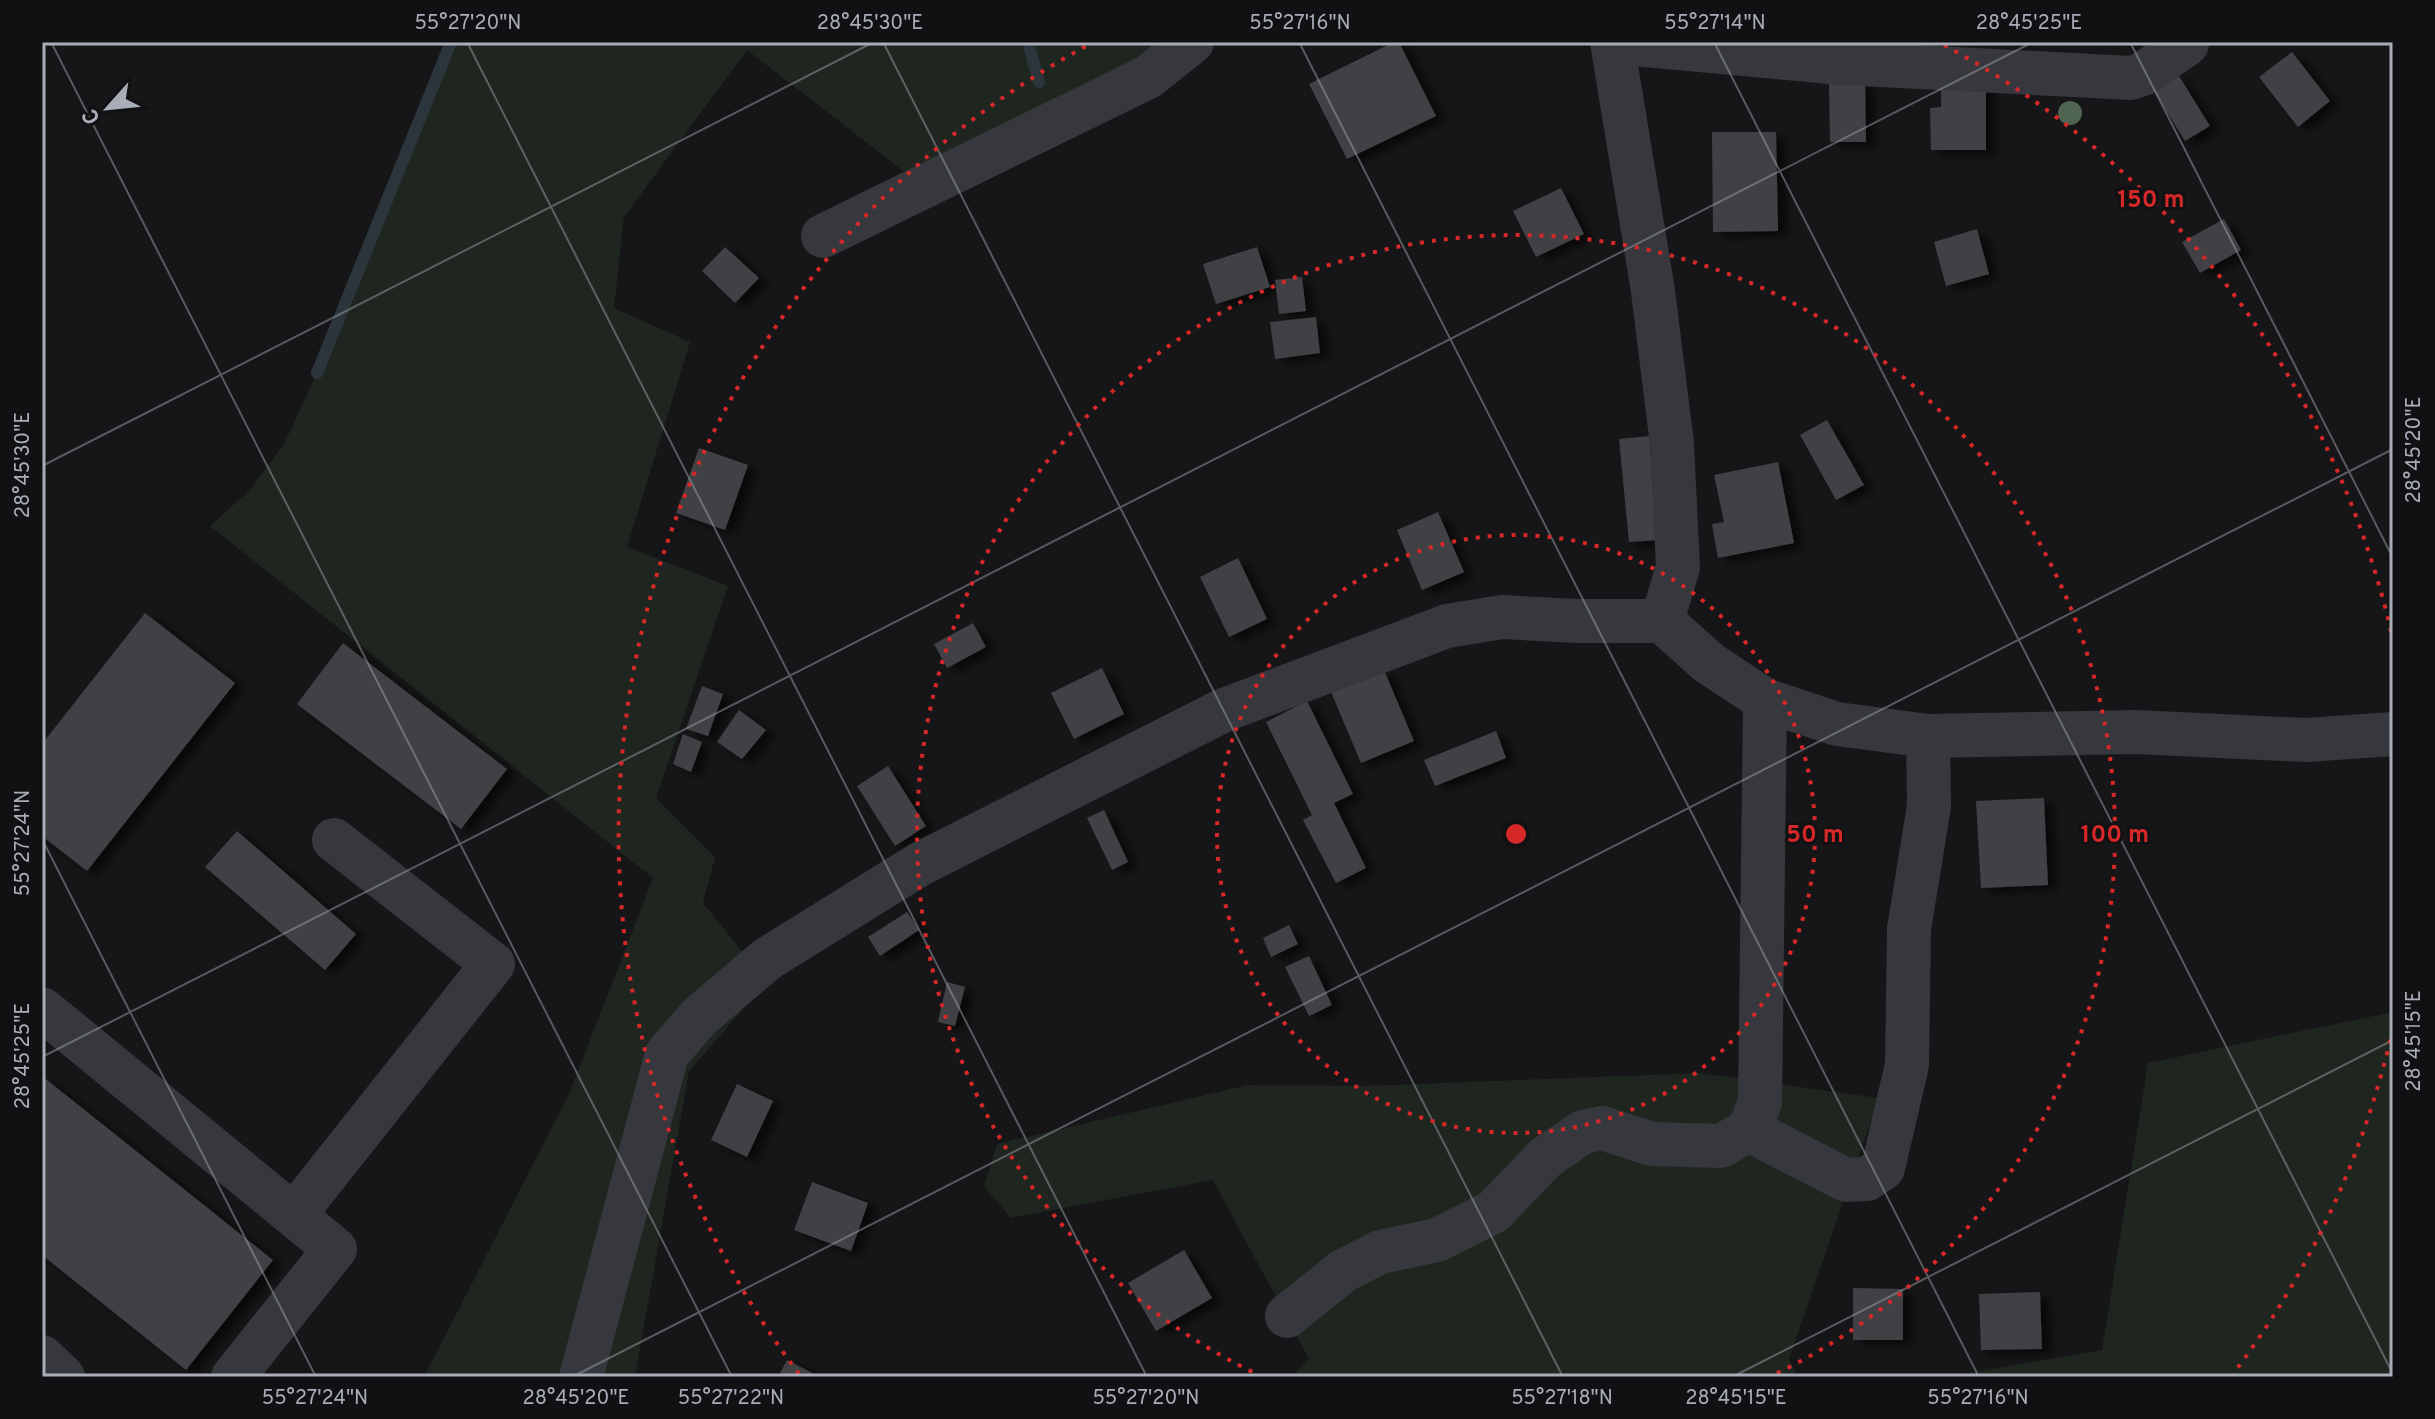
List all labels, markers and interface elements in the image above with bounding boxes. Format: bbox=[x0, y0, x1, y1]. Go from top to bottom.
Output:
text: 55°27'20"N bbox=[414, 11, 522, 37]
text: 28°45'30"E bbox=[817, 11, 923, 37]
text: 55°27'16"N bbox=[1249, 11, 1351, 37]
text: 55°27'14"N bbox=[1664, 11, 1766, 37]
text: 28°45'25"E bbox=[1976, 11, 2082, 37]
north arrow bbox=[68, 68, 148, 148]
text: С bbox=[77, 104, 108, 128]
text: 150 m bbox=[2117, 186, 2185, 216]
text: 28°45'20"E bbox=[2402, 397, 2428, 503]
text: 28°45'30"E bbox=[11, 412, 37, 518]
text: 55°27'24"N bbox=[11, 790, 37, 896]
centre of rings bbox=[1502, 820, 1530, 848]
text: 50 m bbox=[1786, 821, 1844, 851]
text: 100 m bbox=[2081, 821, 2149, 851]
text: 28°45'15"E bbox=[2402, 990, 2428, 1092]
text: 28°45'25"E bbox=[11, 1003, 37, 1109]
text: 55°27'24"N bbox=[262, 1386, 368, 1412]
text: 28°45'20"E bbox=[523, 1386, 629, 1412]
text: 55°27'22"N bbox=[678, 1386, 784, 1412]
text: 55°27'20"N bbox=[1092, 1386, 1200, 1412]
text: 55°27'18"N bbox=[1511, 1386, 1613, 1412]
text: 28°45'15"E bbox=[1685, 1386, 1787, 1412]
text: 55°27'16"N bbox=[1927, 1386, 2029, 1412]

